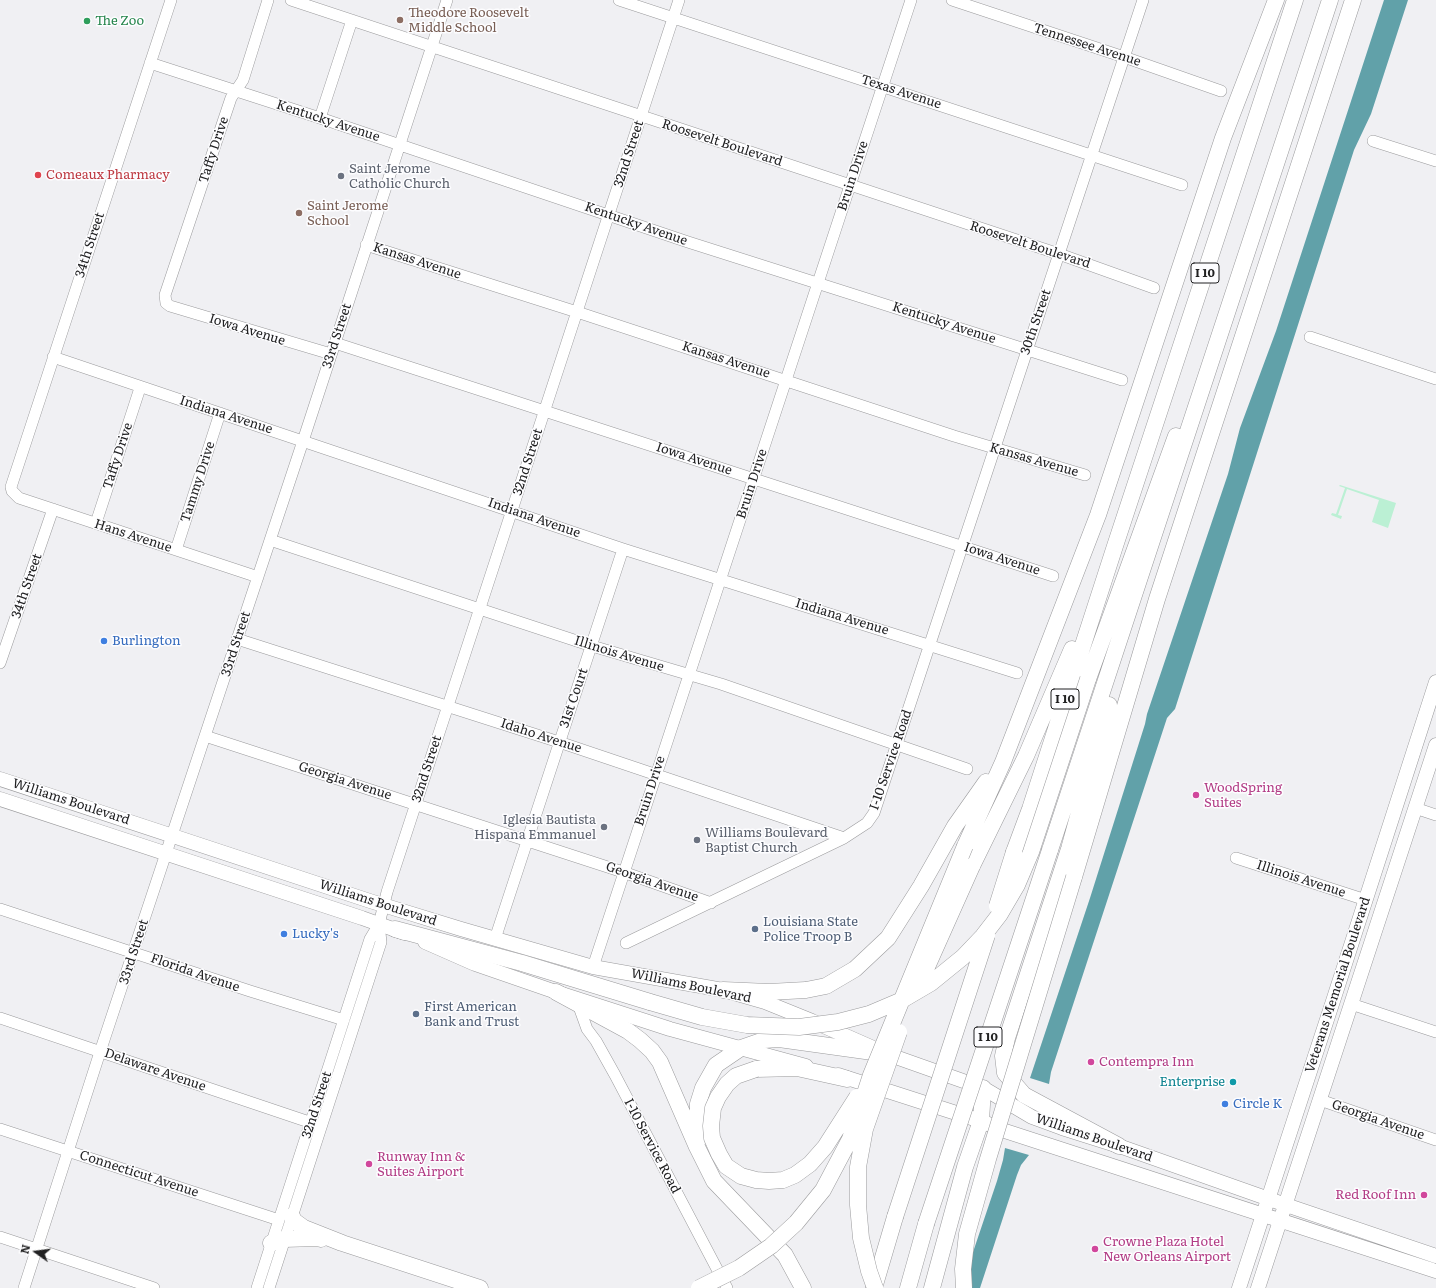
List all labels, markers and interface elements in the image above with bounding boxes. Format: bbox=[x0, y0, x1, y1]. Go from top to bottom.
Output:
place label: Theodore Roosevelt Middle School bbox=[408, 5, 529, 36]
place label: The Zoo bbox=[95, 13, 144, 29]
marker: Theodore Roosevelt Middle School bbox=[395, 15, 405, 25]
marker: The Zoo bbox=[82, 16, 92, 26]
street label: Tennessee Avenue bbox=[1031, 20, 1143, 70]
street label: Texas Avenue bbox=[859, 72, 943, 112]
street label: Kentucky Avenue bbox=[274, 97, 382, 145]
street label: Taffy Drive bbox=[196, 115, 232, 185]
street label: Roosevelt Boulevard bbox=[660, 116, 784, 170]
street label: 32nd Street bbox=[611, 119, 647, 189]
street label: Bruin Drive bbox=[834, 139, 872, 213]
place label: Saint Jerome Catholic Church bbox=[349, 161, 450, 192]
place label: Comeaux Pharmacy bbox=[46, 167, 170, 183]
marker: Comeaux Pharmacy bbox=[33, 170, 43, 180]
marker: Saint Jerome Catholic Church bbox=[336, 171, 346, 181]
place label: Saint Jerome School bbox=[307, 198, 388, 229]
street label: Kentucky Avenue bbox=[583, 199, 689, 249]
marker: Saint Jerome School bbox=[294, 208, 304, 218]
street label: 34th Street bbox=[72, 210, 108, 280]
street label: Roosevelt Boulevard bbox=[968, 218, 1092, 272]
street label: Kansas Avenue bbox=[371, 239, 463, 283]
road number: I 10 bbox=[1191, 263, 1219, 283]
street label: 30th Street bbox=[1018, 287, 1054, 357]
street label: Kentucky Avenue bbox=[890, 299, 998, 347]
street label: 33rd Street bbox=[319, 302, 355, 370]
street label: Iowa Avenue bbox=[207, 311, 287, 349]
street label: Kansas Avenue bbox=[680, 338, 772, 382]
street label: Indiana Avenue bbox=[178, 393, 274, 437]
street label: Taffy Drive bbox=[100, 421, 136, 491]
street label: 32nd Street bbox=[510, 427, 546, 497]
street label: Iowa Avenue bbox=[654, 439, 734, 479]
street label: Tammy Drive bbox=[178, 440, 218, 524]
street label: Kansas Avenue bbox=[988, 440, 1080, 480]
street label: Bruin Drive bbox=[733, 447, 771, 521]
street label: Indiana Avenue bbox=[486, 495, 582, 541]
street label: Hans Avenue bbox=[92, 516, 174, 556]
street label: Iowa Avenue bbox=[962, 539, 1042, 579]
street label: 34th Street bbox=[9, 551, 45, 621]
street label: Indiana Avenue bbox=[793, 595, 891, 639]
street label: 33rd Street bbox=[218, 610, 254, 678]
place label: Burlington bbox=[112, 633, 181, 649]
street label: Illinois Avenue bbox=[572, 633, 666, 675]
marker: Burlington bbox=[99, 636, 109, 646]
street label: 31st Court bbox=[556, 666, 592, 730]
road number: I 10 bbox=[1051, 689, 1079, 709]
street label: I-10 Service Road bbox=[867, 708, 915, 812]
street label: Idaho Avenue bbox=[498, 716, 584, 756]
street label: 32nd Street bbox=[409, 734, 445, 804]
street label: Bruin Drive bbox=[631, 754, 669, 828]
street label: Georgia Avenue bbox=[296, 759, 394, 803]
street label: Williams Boulevard bbox=[10, 776, 132, 828]
place label: WoodSpring Suites bbox=[1204, 780, 1282, 811]
marker: WoodSpring Suites bbox=[1191, 790, 1201, 800]
place label: Iglesia Bautista Hispana Emmanuel bbox=[474, 812, 596, 843]
marker: Iglesia Bautista Hispana Emmanuel bbox=[599, 822, 609, 832]
place label: Williams Boulevard Baptist Church bbox=[705, 825, 828, 856]
marker: Williams Boulevard Baptist Church bbox=[692, 835, 702, 845]
street label: Illinois Avenue bbox=[1254, 857, 1348, 901]
street label: Georgia Avenue bbox=[604, 859, 700, 905]
street label: Williams Boulevard bbox=[317, 877, 439, 929]
street label: Veterans Memorial Boulevard bbox=[1302, 895, 1374, 1075]
place label: Louisiana State Police Troop B bbox=[763, 914, 858, 945]
street label: 33rd Street bbox=[116, 918, 152, 986]
marker: Louisiana State Police Troop B bbox=[750, 924, 760, 934]
place label: Lucky's bbox=[292, 926, 339, 942]
marker: Lucky's bbox=[279, 929, 289, 939]
street label: Florida Avenue bbox=[148, 950, 242, 996]
street label: Williams Boulevard bbox=[629, 966, 753, 1006]
place label: First American Bank and Trust bbox=[424, 999, 519, 1030]
marker: First American Bank and Trust bbox=[411, 1009, 421, 1019]
road number: I 10 bbox=[974, 1027, 1002, 1047]
street label: Delaware Avenue bbox=[102, 1045, 208, 1095]
place label: Contempra Inn bbox=[1099, 1054, 1194, 1070]
marker: Contempra Inn bbox=[1086, 1057, 1096, 1067]
street label: 32nd Street bbox=[299, 1070, 335, 1140]
place label: Enterprise bbox=[1160, 1074, 1225, 1090]
marker: Enterprise bbox=[1228, 1077, 1238, 1087]
street label: I-10 Service Road bbox=[620, 1096, 684, 1196]
place label: Circle K bbox=[1233, 1096, 1282, 1112]
street label: Georgia Avenue bbox=[1330, 1097, 1426, 1143]
marker: Circle K bbox=[1220, 1099, 1230, 1109]
street label: Williams Boulevard bbox=[1033, 1111, 1155, 1165]
street label: Connecticut Avenue bbox=[78, 1147, 200, 1201]
place label: Runway Inn & Suites Airport bbox=[377, 1149, 465, 1180]
marker: Runway Inn & Suites Airport bbox=[364, 1159, 374, 1169]
place label: Red Roof Inn bbox=[1335, 1187, 1416, 1203]
marker: Red Roof Inn bbox=[1419, 1190, 1429, 1200]
north arrow bbox=[16, 1232, 56, 1272]
place label: Crowne Plaza Hotel New Orleans Airport bbox=[1103, 1234, 1231, 1265]
text: N bbox=[15, 1243, 33, 1256]
marker: Crowne Plaza Hotel New Orleans Airport bbox=[1090, 1244, 1100, 1254]

